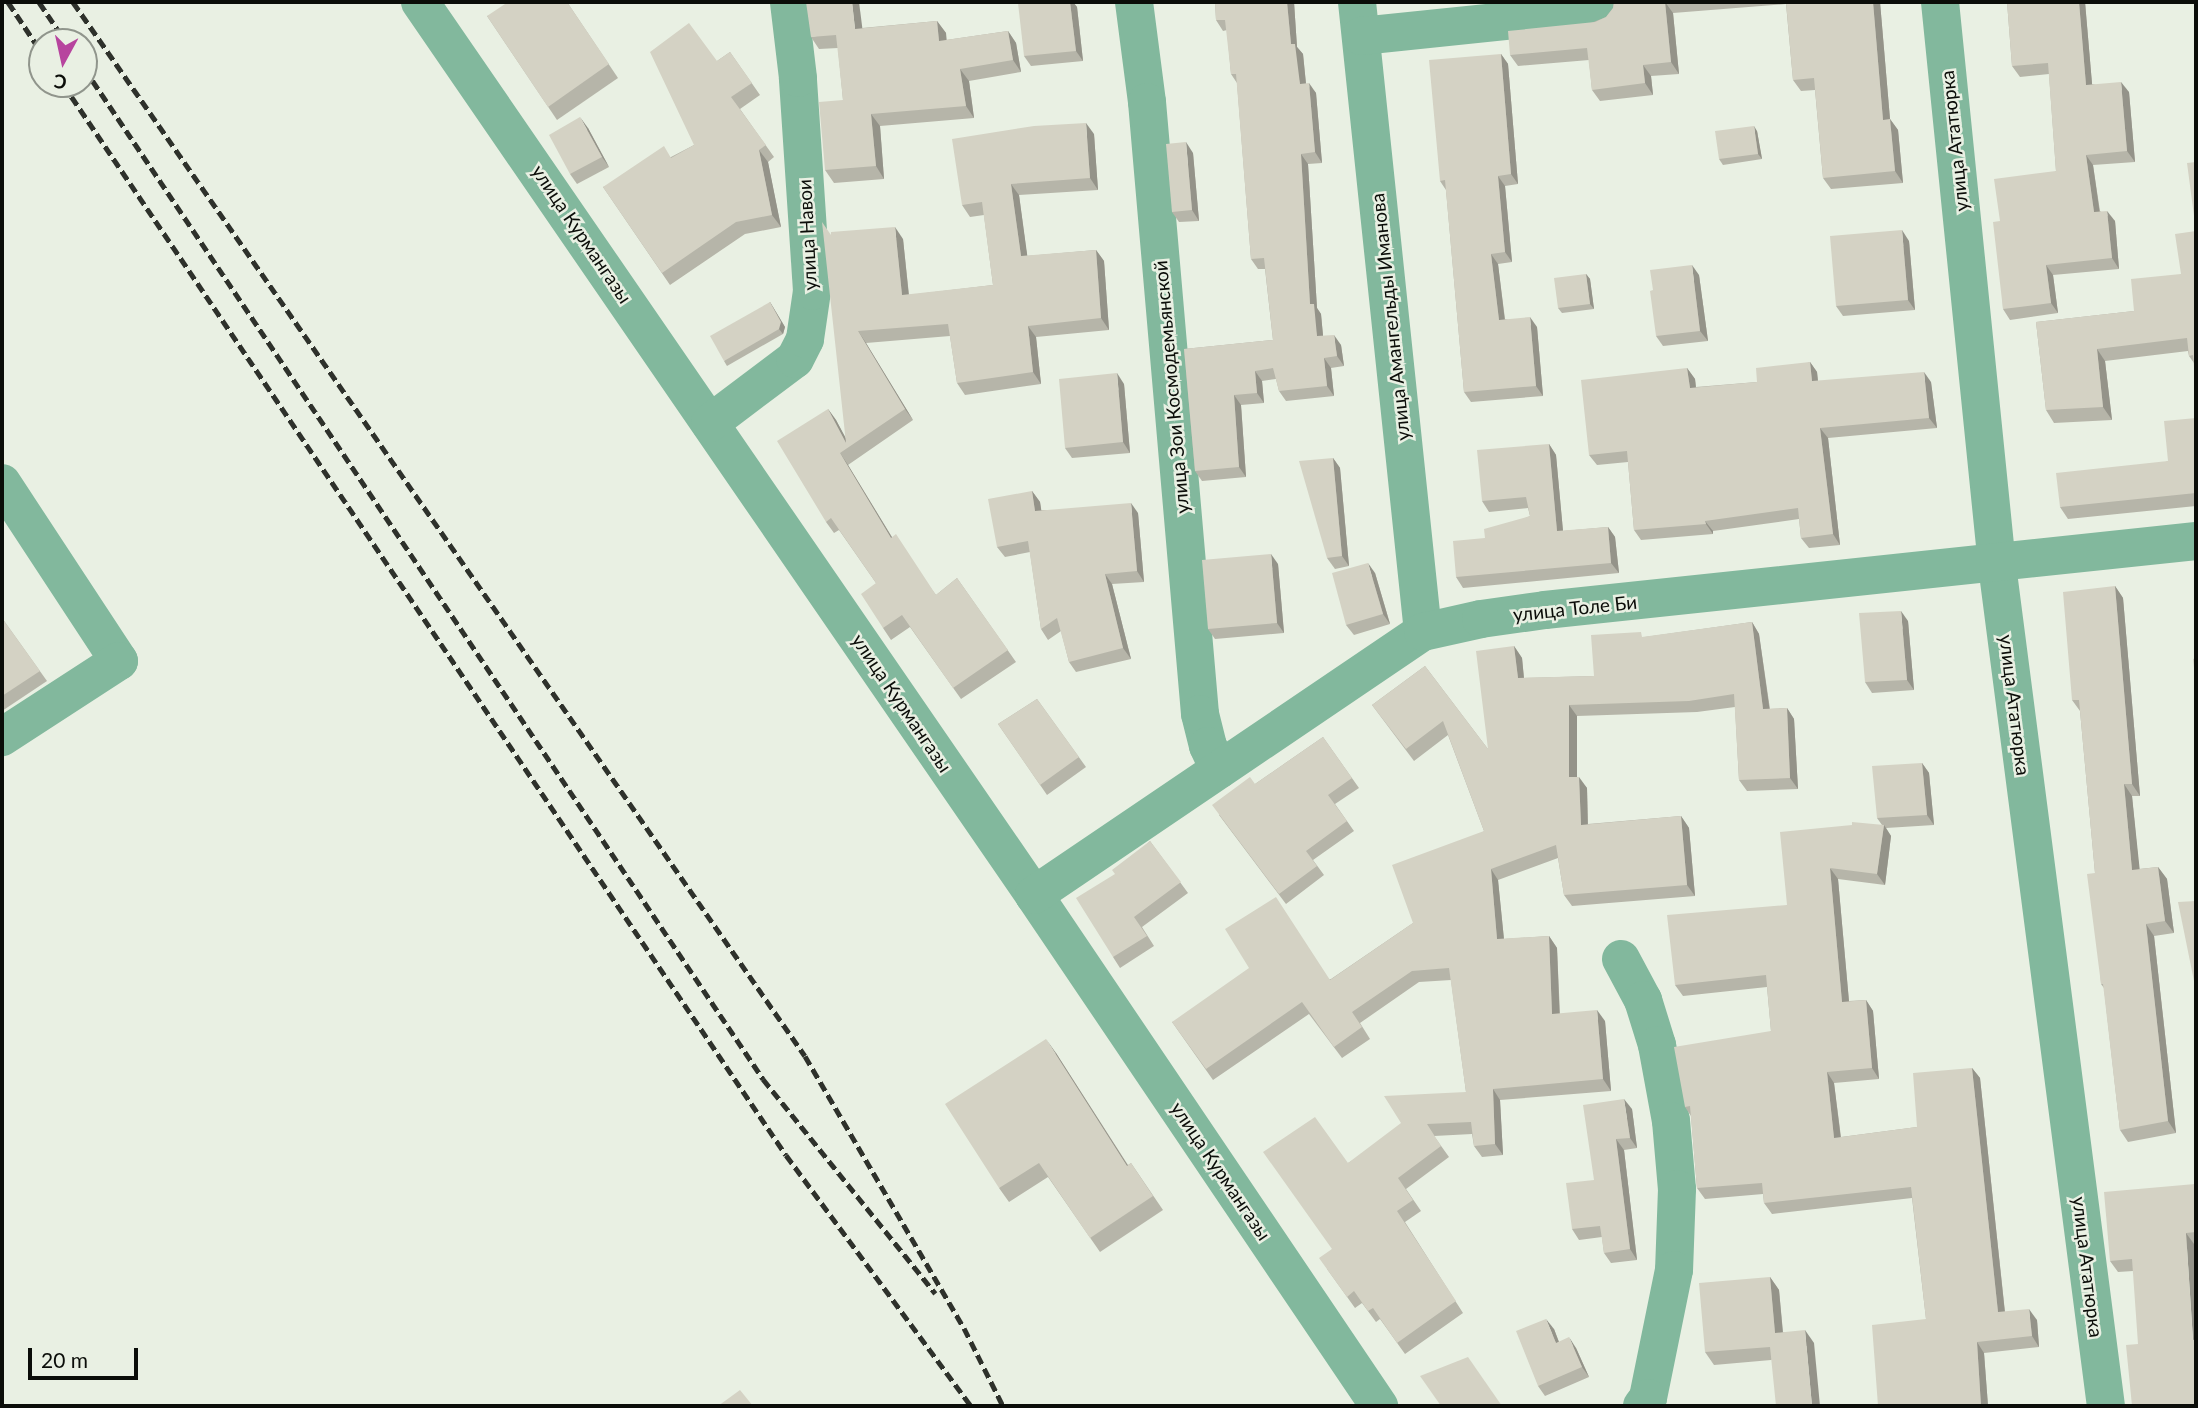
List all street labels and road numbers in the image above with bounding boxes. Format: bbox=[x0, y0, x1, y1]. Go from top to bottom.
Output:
street label: улица Ататюрка bbox=[1935, 69, 1973, 213]
street label: улица Курмангазы bbox=[527, 161, 637, 307]
street label: улица Навои bbox=[793, 179, 821, 291]
street label: улица Амангельды Иманова bbox=[1366, 192, 1414, 442]
street label: улица Зои Космодемьянской bbox=[1149, 259, 1193, 515]
street label: улица Толе Би bbox=[1512, 590, 1638, 626]
street label: улица Курмангазы bbox=[847, 630, 957, 776]
street label: улица Ататюрка bbox=[1995, 633, 2035, 777]
street label: улица Курмангазы bbox=[1166, 1098, 1276, 1244]
street label: улица Ататюрка bbox=[2068, 1195, 2108, 1339]

